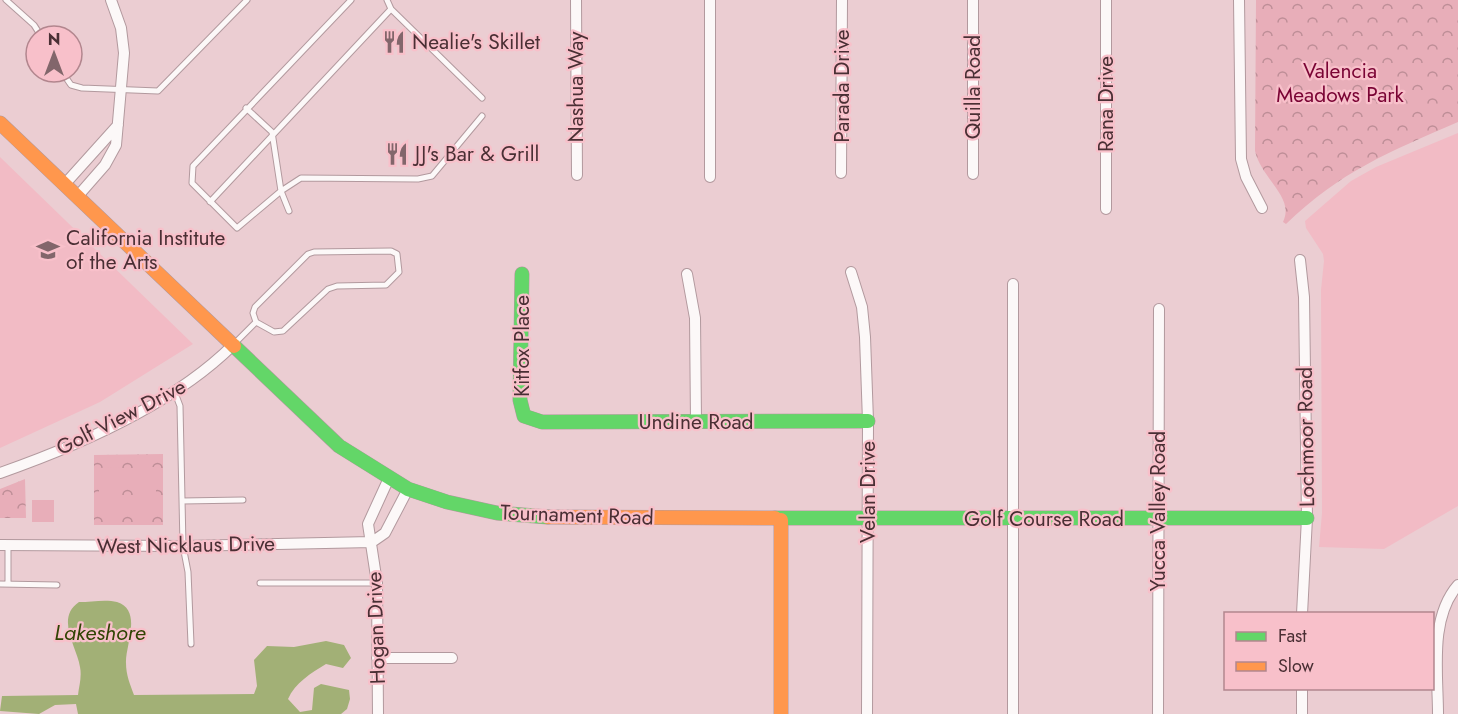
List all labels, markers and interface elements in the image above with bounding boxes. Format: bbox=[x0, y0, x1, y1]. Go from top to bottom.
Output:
north arrow bbox=[24, 24, 84, 84]
place label: Nealie's Skillet bbox=[412, 27, 540, 57]
text: N bbox=[48, 28, 60, 51]
restaurant icon: Nealie's Skillet bbox=[381, 29, 407, 55]
street label: Parada Drive bbox=[827, 29, 857, 143]
street label: Nashua Way bbox=[561, 31, 591, 143]
street label: Quilla Road bbox=[958, 35, 988, 139]
street label: Rana Drive bbox=[1091, 56, 1121, 152]
park label: Valencia Meadows Park bbox=[1276, 56, 1405, 110]
place label: JJ's Bar & Grill bbox=[412, 139, 539, 169]
restaurant icon: JJ's Bar & Grill bbox=[384, 141, 410, 167]
place label: California Institute of the Arts bbox=[66, 223, 226, 277]
school or university icon: California Institute of the Arts bbox=[35, 237, 61, 263]
street label: Kitfox Place bbox=[507, 295, 537, 397]
street label: Lochmoor Road bbox=[1290, 367, 1322, 507]
street label: Golf View Drive bbox=[51, 371, 191, 463]
street label: Undine Road bbox=[638, 407, 754, 437]
street label: Yucca Valley Road bbox=[1143, 431, 1173, 591]
street label: Velan Drive bbox=[853, 441, 883, 543]
street label: Tournament Road bbox=[500, 497, 654, 533]
street label: Golf Course Road bbox=[964, 504, 1124, 534]
street label: West Nicklaus Drive bbox=[97, 528, 275, 562]
street label: Hogan Drive bbox=[359, 571, 393, 685]
legend bbox=[1224, 612, 1434, 690]
water label: Lakeshore bbox=[54, 616, 146, 648]
text: Fast bbox=[1278, 623, 1307, 649]
text: Slow bbox=[1278, 653, 1315, 679]

